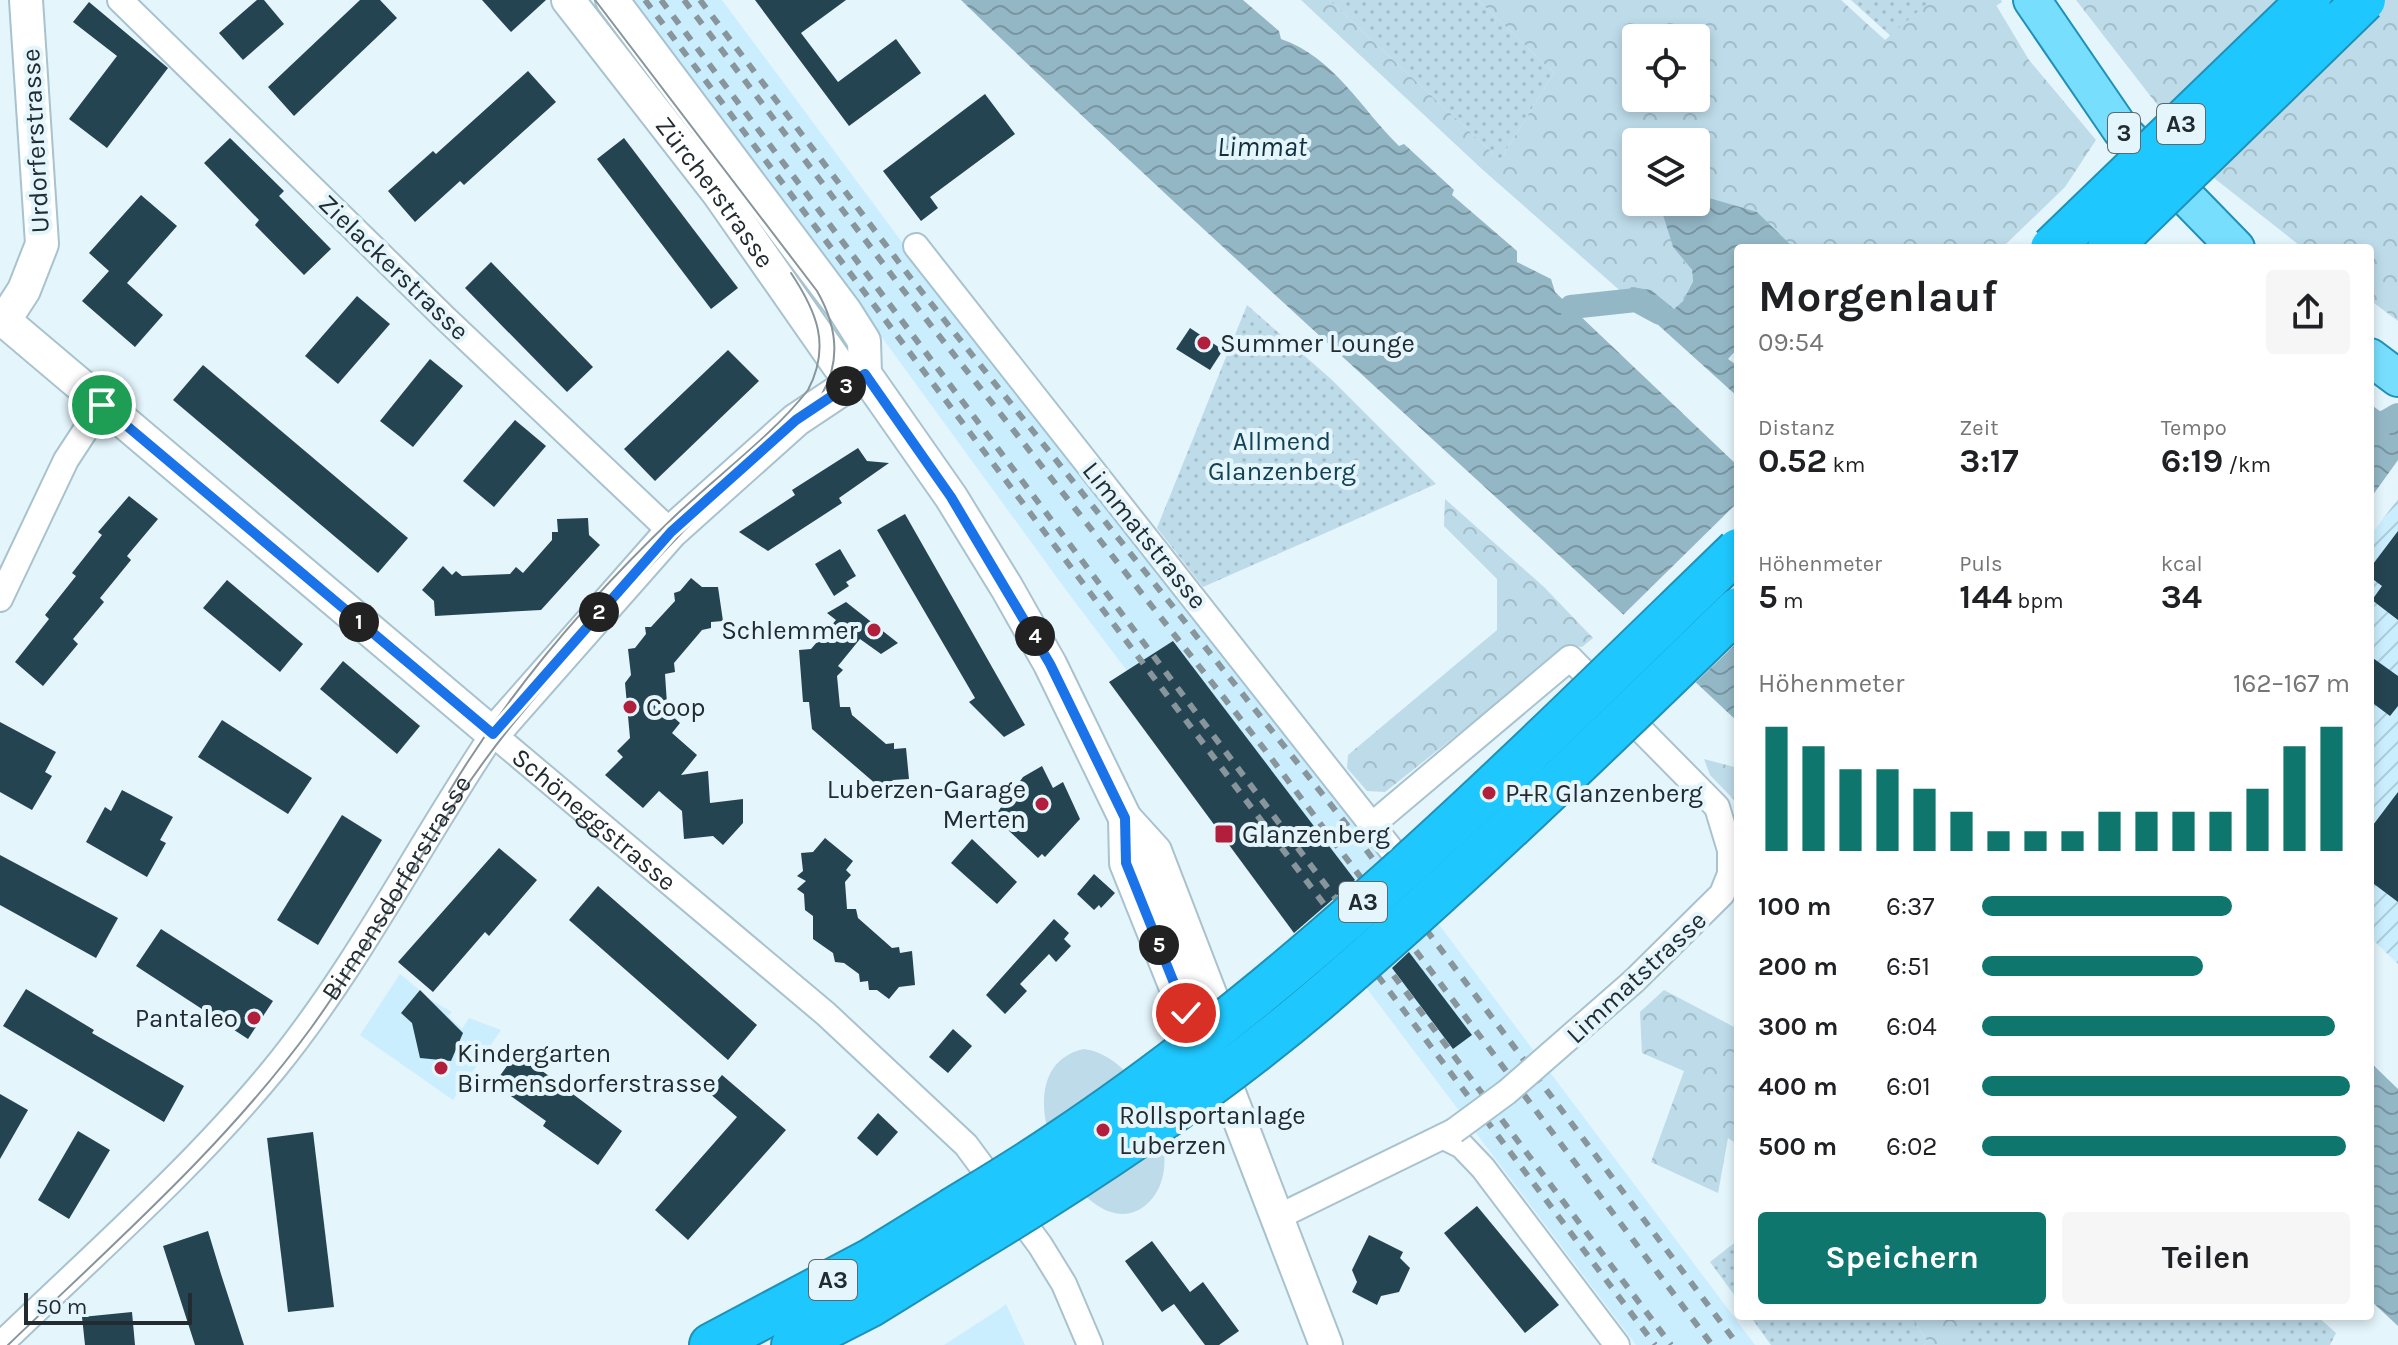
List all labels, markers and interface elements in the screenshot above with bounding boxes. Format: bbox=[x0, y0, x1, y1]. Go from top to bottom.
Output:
map controls bbox=[1622, 24, 1710, 216]
button: locate bbox=[1622, 24, 1710, 112]
street label: Urdorferstrasse bbox=[15, 48, 56, 234]
road number: A3 bbox=[2157, 104, 2205, 144]
street label: Zürcherstrasse bbox=[649, 111, 781, 274]
road number: 3 bbox=[2108, 113, 2140, 153]
button: layers bbox=[1622, 128, 1710, 216]
water label: Limmat bbox=[1217, 130, 1308, 163]
street label: Zielackerstrasse bbox=[312, 188, 475, 347]
button: share bbox=[2266, 270, 2350, 354]
text: Morgenlauf bbox=[1758, 271, 1998, 322]
text: 09:54 bbox=[1758, 327, 1824, 358]
place label: Summer Lounge bbox=[1220, 328, 1415, 359]
marker: Summer Lounge bbox=[1195, 334, 1213, 352]
pin: 3 bbox=[826, 366, 866, 406]
pin bbox=[68, 371, 136, 439]
text: 3 bbox=[839, 373, 853, 399]
icon: arrive bbox=[80, 383, 124, 427]
text: Distanz bbox=[1758, 415, 1835, 441]
text: Zeit bbox=[1959, 415, 1998, 441]
text: Tempo bbox=[2161, 415, 2227, 441]
park label: Allmend Glanzenberg bbox=[1208, 426, 1356, 487]
text: 0.52 bbox=[1758, 441, 1827, 481]
text: 3:17 bbox=[1959, 441, 2019, 481]
text: 6:19 bbox=[2161, 441, 2223, 481]
text: km bbox=[1827, 452, 1865, 478]
text: /km bbox=[2223, 452, 2271, 478]
street label: Limmatstrasse bbox=[1076, 455, 1213, 615]
text: Höhenmeter bbox=[1758, 551, 1882, 577]
text: Puls bbox=[1959, 551, 2003, 577]
text: kcal bbox=[2161, 551, 2203, 577]
text: 5 bbox=[1758, 577, 1778, 617]
text: 144 bbox=[1959, 577, 2012, 617]
text: 34 bbox=[2161, 577, 2202, 617]
text: m bbox=[1778, 588, 1804, 614]
text: bpm bbox=[2012, 588, 2064, 614]
pin: 2 bbox=[579, 592, 619, 632]
text: 2 bbox=[592, 599, 606, 625]
pin: 1 bbox=[339, 602, 379, 642]
text: 1 bbox=[355, 609, 363, 635]
place label: Schlemmer bbox=[721, 615, 859, 646]
pin: 4 bbox=[1015, 616, 1055, 656]
marker: Schlemmer bbox=[865, 621, 883, 639]
text: 4 bbox=[1028, 623, 1042, 649]
text: Höhenmeter bbox=[1758, 668, 1905, 699]
text: 162–167 m bbox=[2233, 668, 2350, 699]
place label: Coop bbox=[646, 692, 706, 723]
marker: Coop bbox=[621, 698, 639, 716]
street label: Schöneggstrasse bbox=[505, 742, 683, 898]
street label: Birmensdorferstrasse bbox=[315, 770, 478, 1006]
place label: Luberzen-Garage Merten bbox=[827, 774, 1026, 835]
place label: P+R Glanzenberg bbox=[1505, 778, 1703, 809]
marker: P+R Glanzenberg bbox=[1480, 784, 1498, 802]
marker: Luberzen-Garage Merten bbox=[1033, 795, 1051, 813]
place label: Glanzenberg bbox=[1242, 819, 1390, 850]
marker: Glanzenberg bbox=[1213, 823, 1235, 845]
road number: A3 bbox=[1339, 882, 1387, 922]
text: 100 m bbox=[1758, 891, 1831, 922]
text: 6:37 bbox=[1886, 891, 1934, 922]
street label: Limmatstrasse bbox=[1560, 904, 1713, 1050]
pin: 5 bbox=[1139, 925, 1179, 965]
text: 5 bbox=[1153, 932, 1165, 958]
text: 200 m bbox=[1758, 951, 1838, 982]
text: 6:51 bbox=[1886, 951, 1930, 982]
pin bbox=[1152, 979, 1220, 1047]
icon: check bbox=[1164, 991, 1208, 1035]
place label: Pantaleo bbox=[135, 1003, 238, 1034]
marker: Pantaleo bbox=[245, 1009, 263, 1027]
text: 300 m bbox=[1758, 1011, 1838, 1042]
text: 6:04 bbox=[1886, 1011, 1937, 1042]
place label: Kindergarten Birmensdorferstrasse bbox=[457, 1038, 716, 1099]
marker: Kindergarten Birmensdorferstrasse bbox=[432, 1059, 450, 1077]
text: 400 m bbox=[1758, 1071, 1838, 1102]
text: 6:01 bbox=[1886, 1071, 1931, 1102]
place label: Rollsportanlage Luberzen bbox=[1119, 1100, 1306, 1161]
marker: Rollsportanlage Luberzen bbox=[1094, 1121, 1112, 1139]
text: 500 m bbox=[1758, 1131, 1837, 1162]
text: 6:02 bbox=[1886, 1131, 1937, 1162]
button: Speichern bbox=[1758, 1212, 2046, 1304]
button: Teilen bbox=[2062, 1212, 2350, 1304]
road number: A3 bbox=[809, 1260, 857, 1300]
scale bar bbox=[24, 1289, 192, 1325]
text: 50 m bbox=[36, 1294, 87, 1320]

